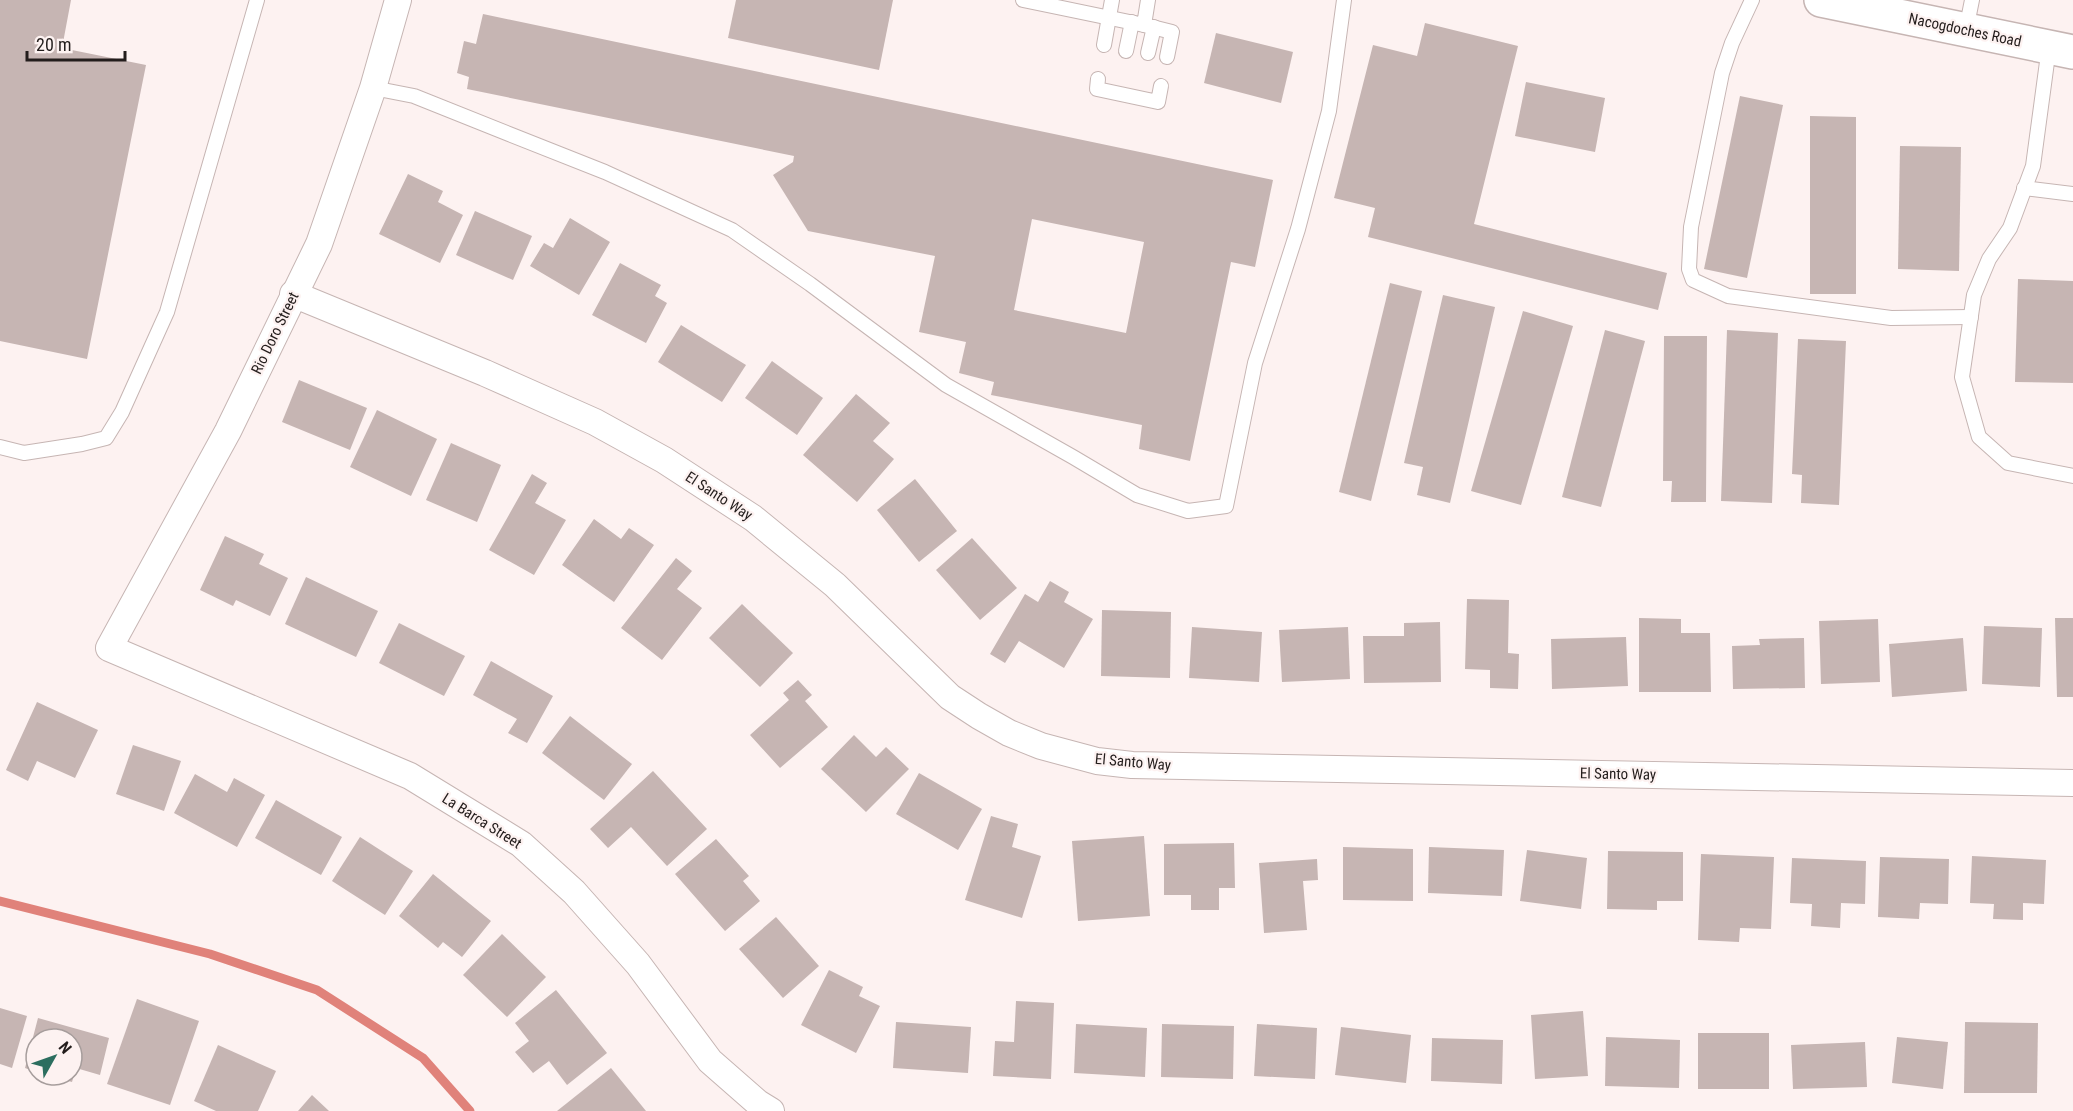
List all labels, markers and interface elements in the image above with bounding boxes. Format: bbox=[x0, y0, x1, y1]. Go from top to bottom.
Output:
street label: Nacogdoches Road bbox=[1907, 9, 2023, 51]
scale bar bbox=[27, 24, 124, 62]
text: 20 m bbox=[36, 34, 71, 55]
street label: Rio Doro Street bbox=[247, 289, 303, 377]
street label: El Santo Way bbox=[682, 468, 756, 524]
street label: El Santo Way bbox=[1094, 750, 1172, 774]
street label: El Santo Way bbox=[1580, 764, 1656, 784]
street label: La Barca Street bbox=[439, 789, 525, 853]
north arrow bbox=[24, 1027, 84, 1087]
text: N bbox=[55, 1038, 76, 1058]

